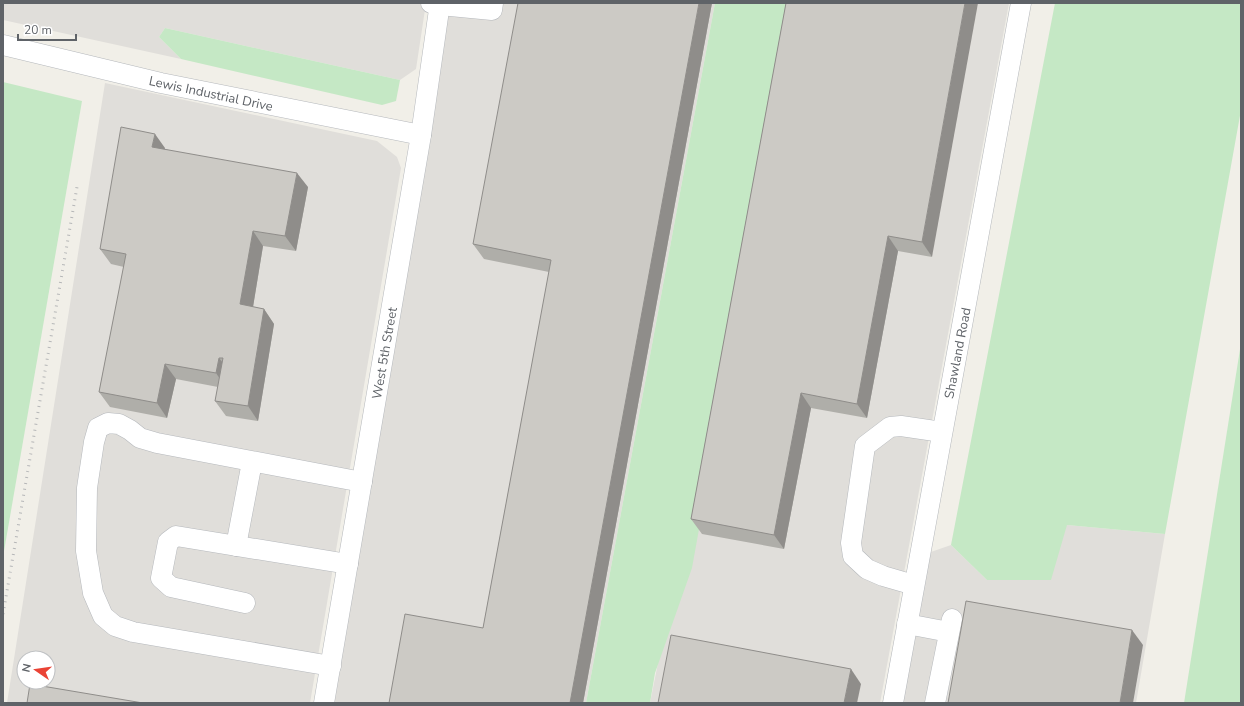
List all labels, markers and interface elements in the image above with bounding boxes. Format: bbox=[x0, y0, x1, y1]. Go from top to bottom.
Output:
scale bar bbox=[18, 16, 76, 42]
text: 20 m bbox=[24, 22, 52, 38]
street label: Lewis Industrial Drive bbox=[147, 72, 274, 116]
street label: West 5th Street bbox=[368, 305, 402, 401]
street label: Shawland Road bbox=[940, 306, 976, 400]
north arrow bbox=[16, 650, 56, 690]
text: N bbox=[19, 662, 35, 674]

